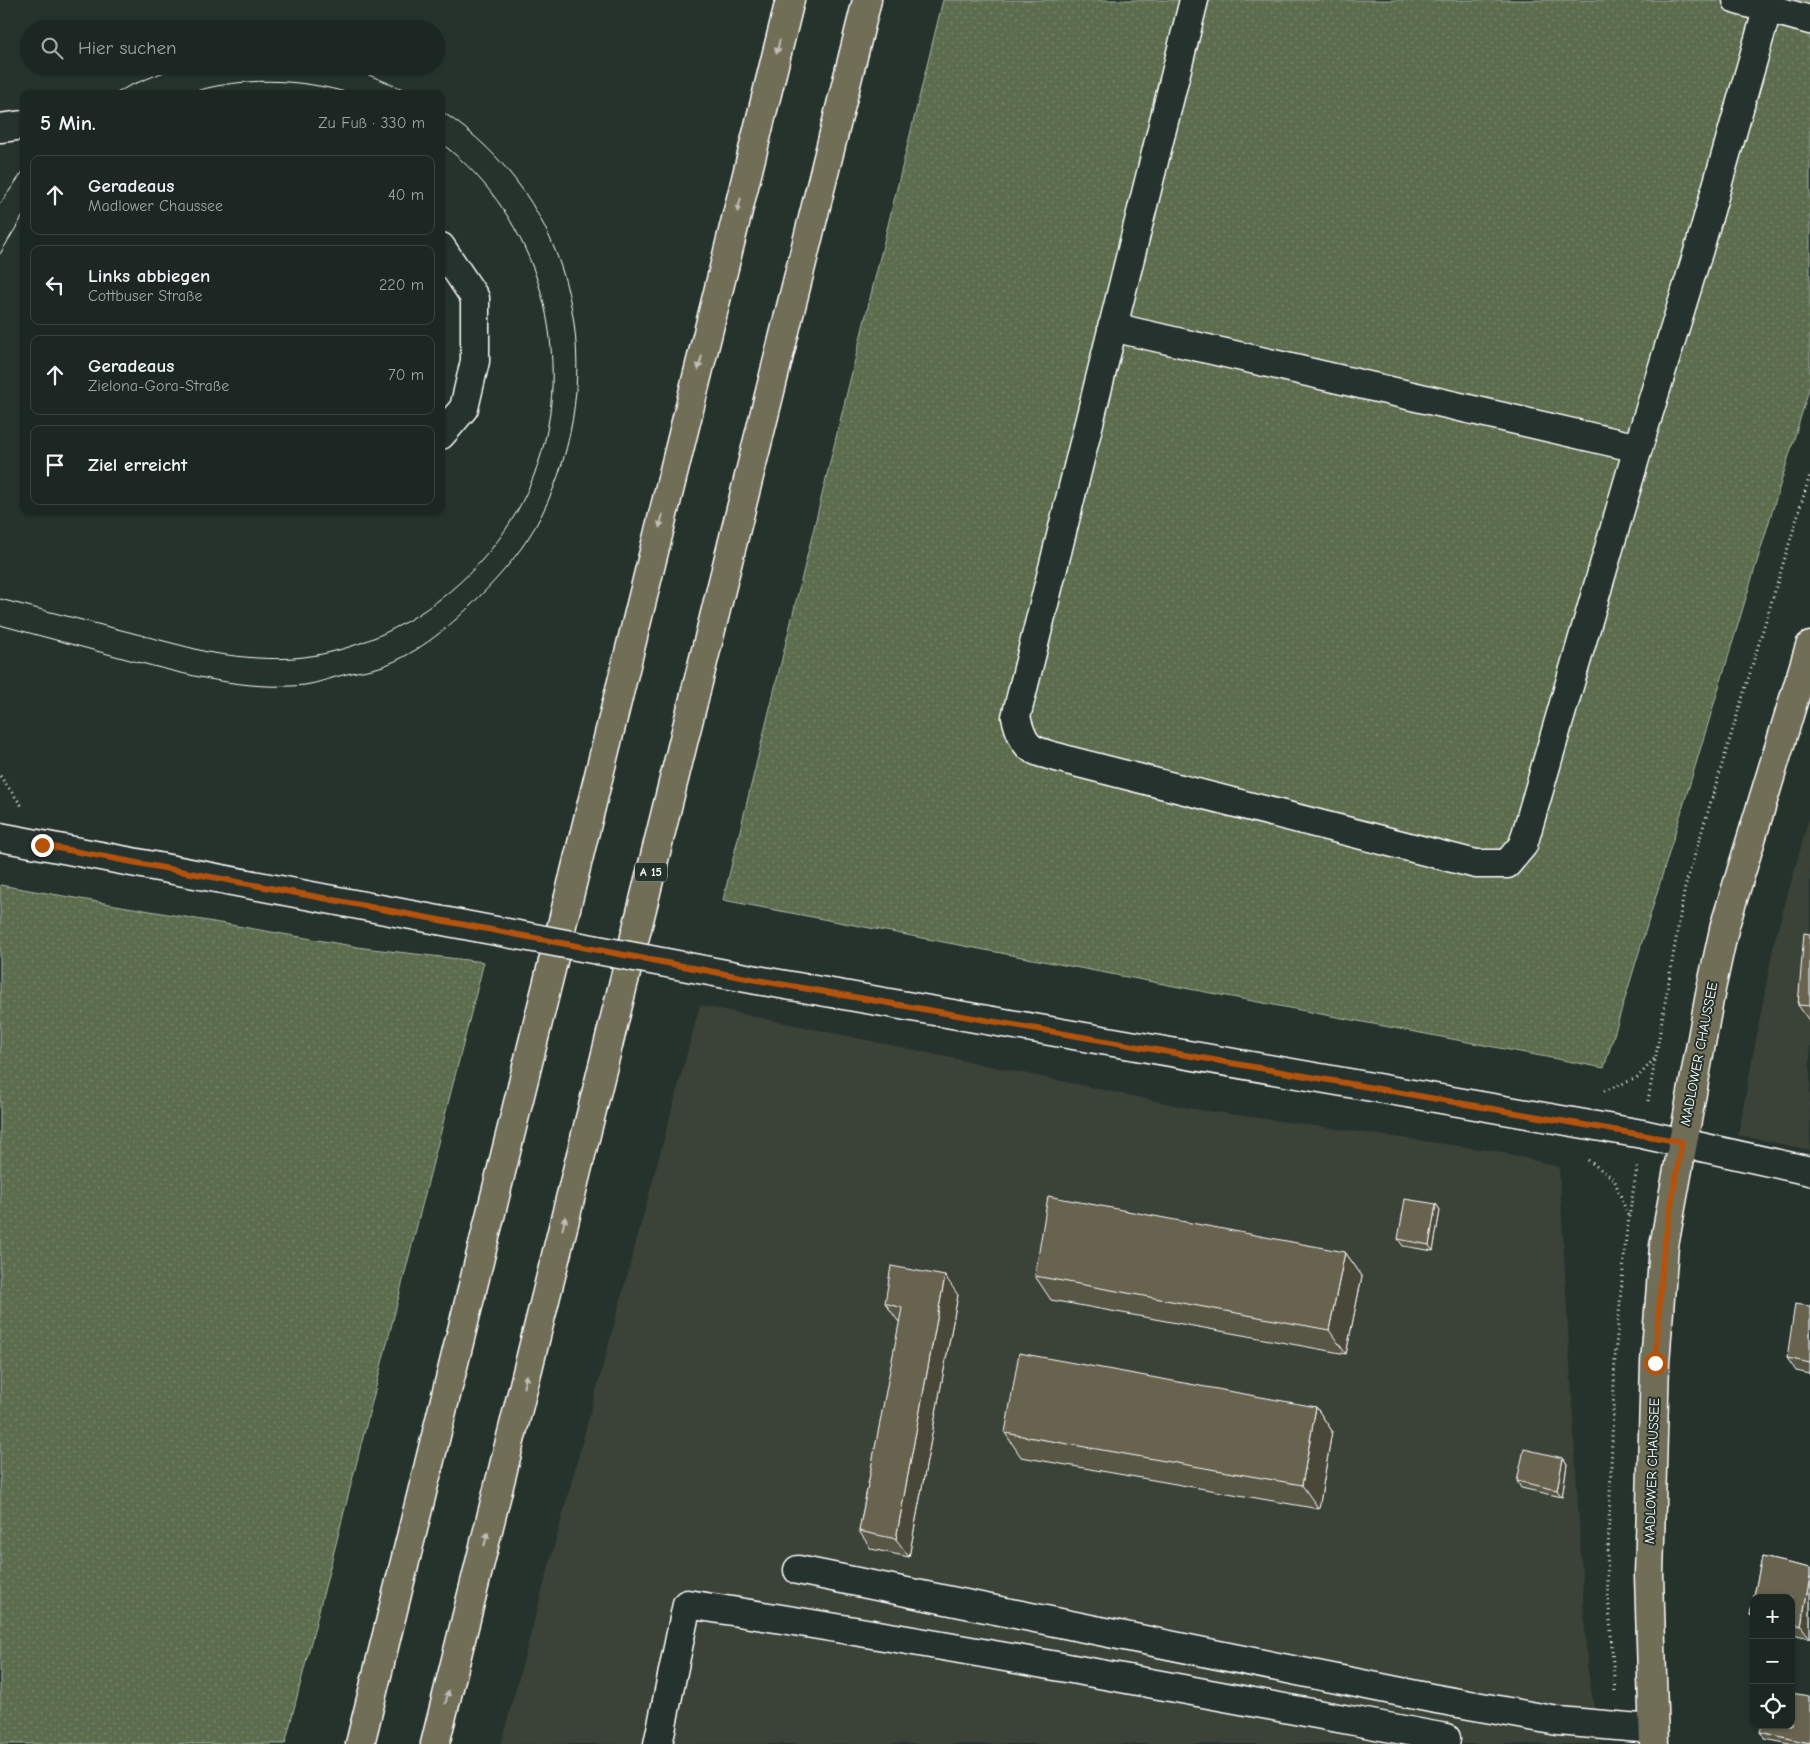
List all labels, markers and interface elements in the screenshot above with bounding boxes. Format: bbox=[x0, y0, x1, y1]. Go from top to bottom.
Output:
search box bbox=[20, 20, 445, 75]
icon: search bbox=[38, 34, 66, 62]
text: Hier suchen bbox=[78, 37, 176, 59]
one-way arrow bbox=[774, 40, 782, 55]
text: 5 Min. bbox=[40, 111, 96, 135]
text: Zu Fuß · 330 m bbox=[318, 114, 425, 132]
text: Geradeaus bbox=[88, 175, 174, 197]
icon: ahead bbox=[41, 181, 69, 209]
text: 40 m bbox=[388, 186, 424, 204]
text: Madlower Chaussee bbox=[88, 197, 223, 215]
one-way arrow bbox=[735, 198, 743, 213]
text: Links abbiegen bbox=[88, 265, 210, 287]
icon: left bbox=[41, 271, 69, 299]
text: 220 m bbox=[379, 276, 424, 294]
text: Cottbuser Straße bbox=[88, 287, 203, 305]
text: Geradeaus bbox=[88, 355, 174, 377]
one-way arrow bbox=[696, 355, 704, 370]
icon: ahead bbox=[41, 361, 69, 389]
text: 70 m bbox=[388, 366, 424, 384]
text: Zielona-Gora-Straße bbox=[88, 377, 229, 395]
icon: arrive bbox=[41, 451, 69, 479]
text: Ziel erreicht bbox=[88, 454, 187, 476]
one-way arrow bbox=[657, 513, 665, 528]
route end bbox=[31, 834, 54, 857]
road number: A 15 bbox=[635, 862, 667, 882]
street label: MADLOWER CHAUSSEE bbox=[1677, 981, 1721, 1127]
one-way arrow bbox=[560, 1216, 568, 1231]
route start bbox=[1644, 1352, 1667, 1375]
one-way arrow bbox=[521, 1374, 529, 1389]
street label: MADLOWER CHAUSSEE bbox=[1641, 1398, 1663, 1544]
one-way arrow bbox=[482, 1531, 490, 1546]
map controls bbox=[1750, 1594, 1795, 1729]
button: + bbox=[1750, 1594, 1795, 1639]
button: − bbox=[1750, 1639, 1795, 1684]
button: locate bbox=[1750, 1684, 1795, 1729]
one-way arrow bbox=[443, 1689, 451, 1704]

